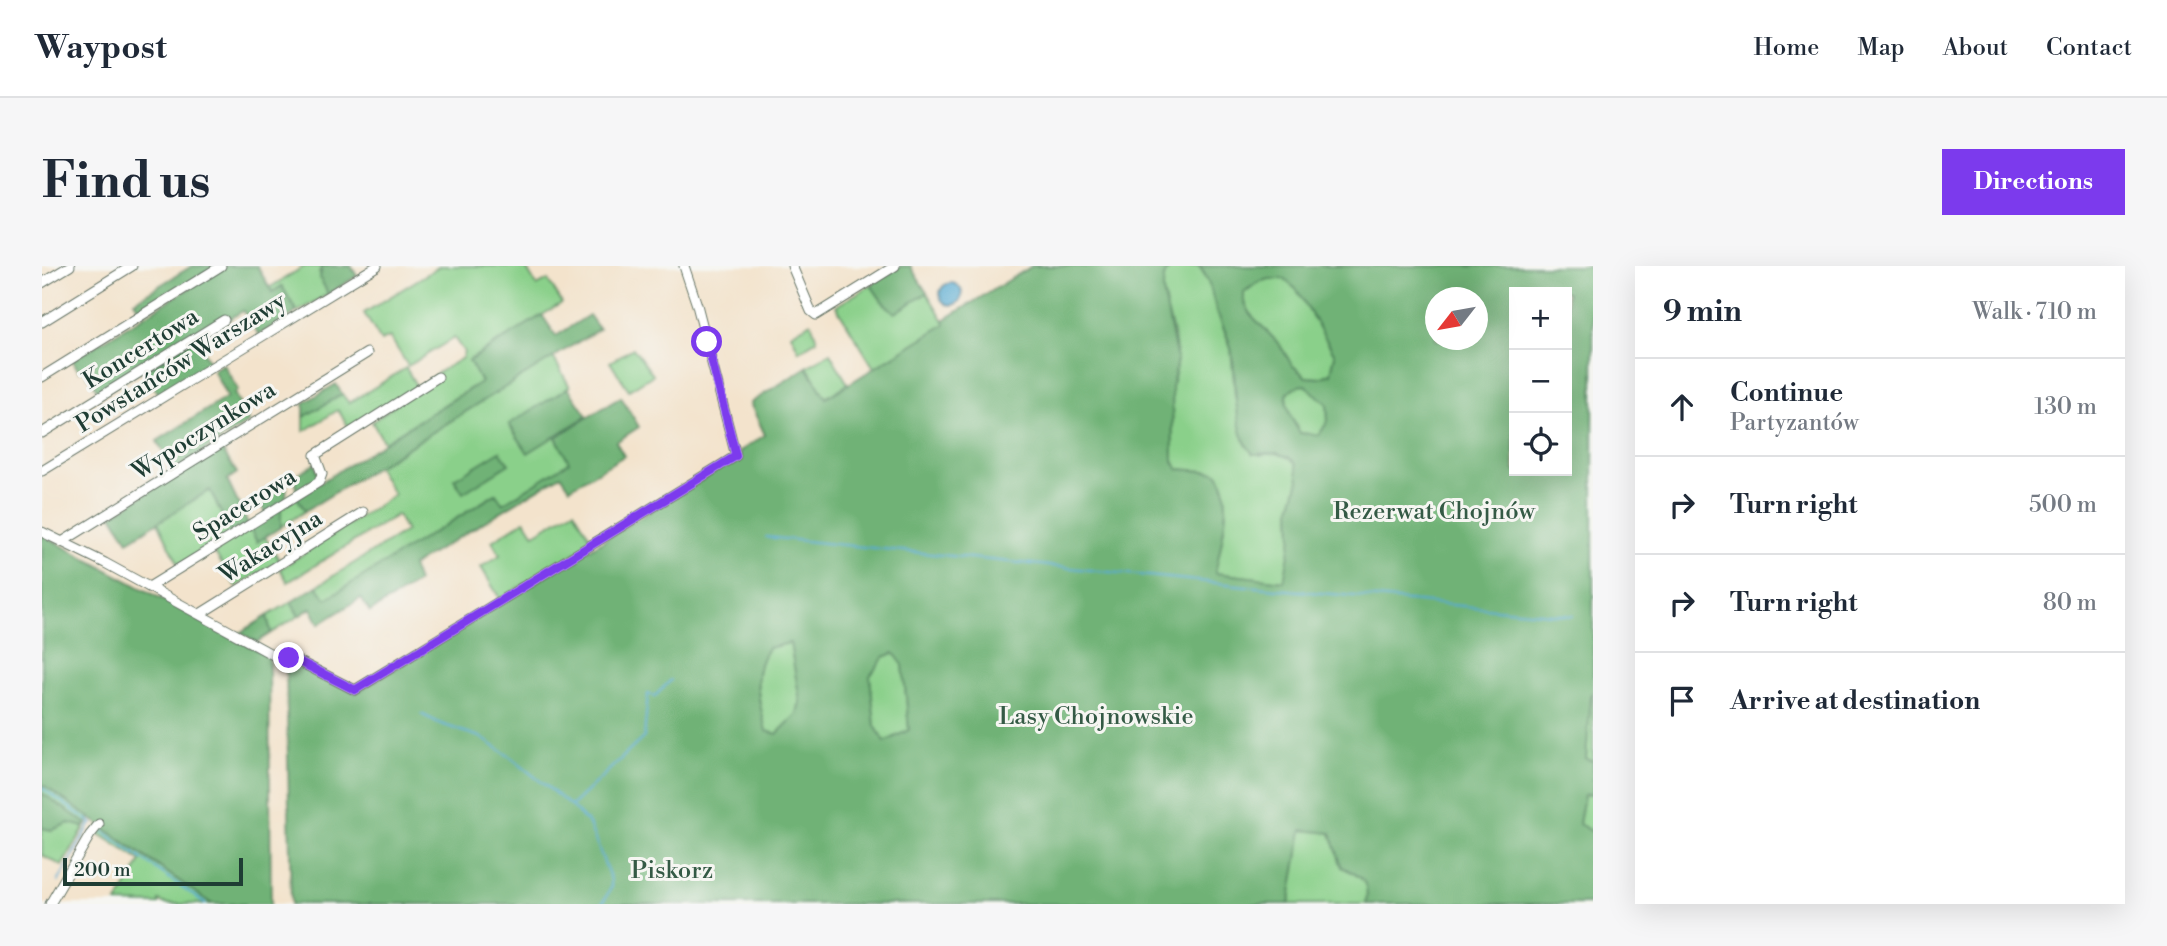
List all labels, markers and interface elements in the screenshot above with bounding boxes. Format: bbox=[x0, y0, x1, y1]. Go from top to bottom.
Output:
text: Waypost bbox=[35, 28, 167, 69]
text: Home bbox=[1754, 33, 1819, 63]
text: Map bbox=[1857, 33, 1905, 63]
text: About bbox=[1943, 33, 2008, 63]
text: Contact bbox=[2046, 33, 2132, 63]
button: Directions bbox=[1942, 149, 2125, 215]
text: Find us bbox=[42, 152, 211, 213]
street label: Powstańców Warszawy bbox=[70, 286, 292, 440]
north arrow bbox=[1425, 287, 1488, 350]
map controls bbox=[1509, 287, 1572, 476]
button: + bbox=[1509, 287, 1572, 350]
text: 9 min bbox=[1663, 293, 1742, 331]
text: Walk · 710 m bbox=[1972, 298, 2097, 326]
street label: Koncertowa bbox=[78, 301, 205, 396]
route start bbox=[691, 326, 722, 357]
button: − bbox=[1509, 350, 1572, 413]
street label: Wypoczynkowa bbox=[126, 374, 282, 488]
text: Continue bbox=[1730, 377, 1843, 409]
icon: ahead bbox=[1663, 388, 1701, 426]
text: 130 m bbox=[2034, 393, 2097, 421]
text: Partyzantów bbox=[1730, 409, 1859, 437]
button: locate bbox=[1509, 413, 1572, 476]
street label: Spacerowa bbox=[188, 461, 303, 548]
icon: right bbox=[1663, 486, 1701, 524]
text: Turn right bbox=[1730, 489, 1858, 521]
text: 500 m bbox=[2029, 491, 2097, 519]
park label: Rezerwat Chojnów bbox=[1333, 497, 1536, 527]
street label: Wakacyjna bbox=[213, 503, 329, 591]
icon: right bbox=[1663, 584, 1701, 622]
text: Turn right bbox=[1730, 587, 1858, 619]
text: 80 m bbox=[2043, 589, 2097, 617]
route end bbox=[273, 642, 304, 673]
icon: arrive bbox=[1663, 682, 1701, 720]
text: Arrive at destination bbox=[1730, 685, 1980, 717]
park label: Lasy Chojnowskie bbox=[998, 702, 1194, 732]
scale bar bbox=[63, 855, 243, 887]
park label: Piskorz bbox=[631, 856, 713, 886]
text: 200 m bbox=[74, 858, 131, 882]

